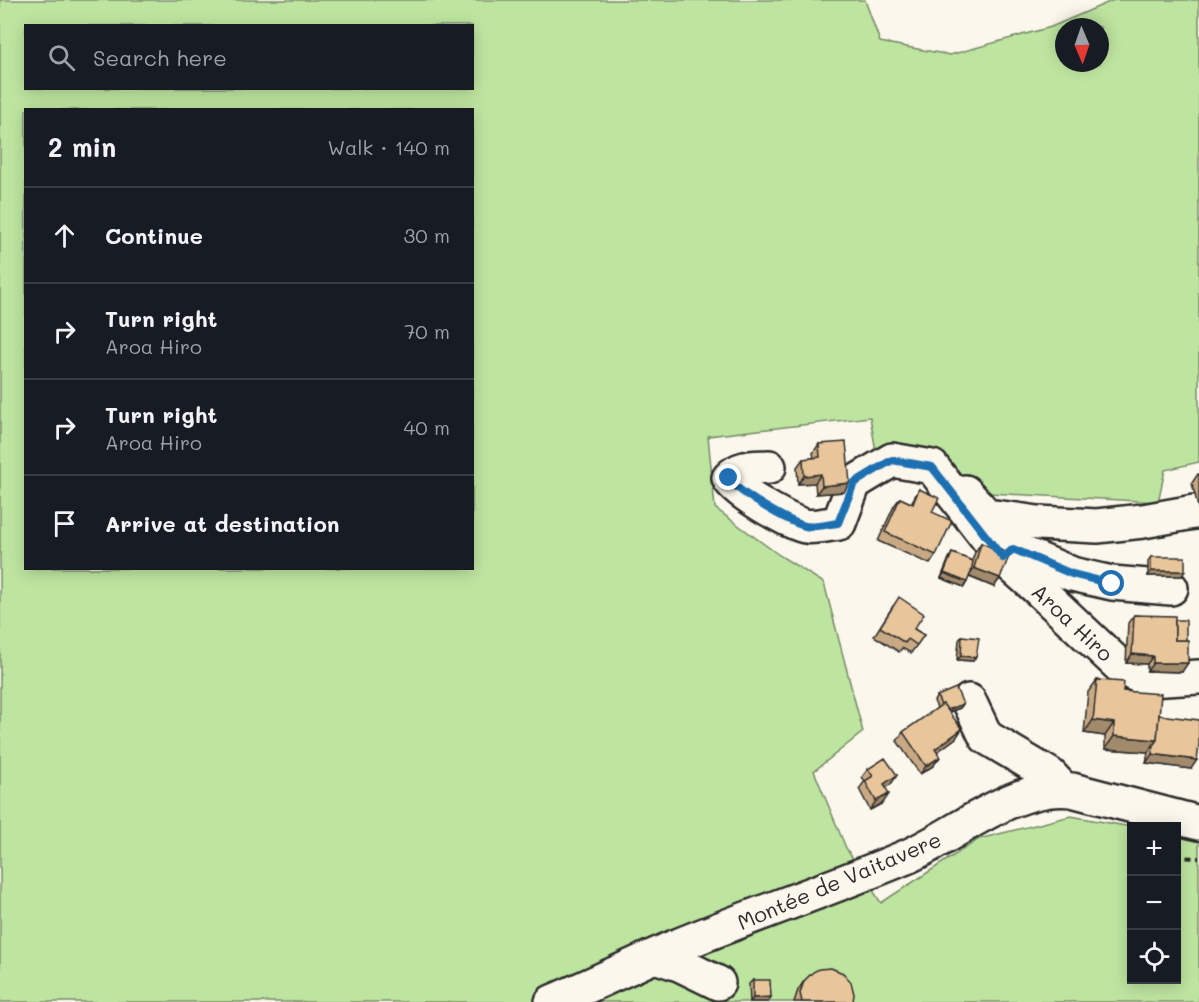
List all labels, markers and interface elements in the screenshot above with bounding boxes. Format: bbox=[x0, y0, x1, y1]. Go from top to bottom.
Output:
north arrow bbox=[1055, 18, 1109, 72]
search box bbox=[24, 24, 474, 90]
icon: search bbox=[45, 41, 78, 74]
text: Search here bbox=[93, 43, 227, 72]
text: 2 min bbox=[48, 130, 116, 164]
text: Walk · 140 m bbox=[327, 134, 450, 160]
icon: ahead bbox=[48, 219, 81, 252]
text: Continue bbox=[105, 221, 203, 250]
text: 30 m bbox=[404, 222, 450, 248]
text: Turn right bbox=[105, 304, 217, 333]
icon: right bbox=[48, 315, 81, 348]
text: 70 m bbox=[404, 318, 450, 344]
text: Aroa Hiro bbox=[105, 333, 202, 359]
text: Turn right bbox=[105, 400, 217, 429]
icon: right bbox=[48, 411, 81, 444]
text: 40 m bbox=[404, 414, 450, 440]
text: Aroa Hiro bbox=[105, 429, 202, 455]
route end bbox=[715, 464, 741, 490]
icon: arrive bbox=[48, 507, 81, 540]
text: Arrive at destination bbox=[105, 509, 340, 538]
route start bbox=[1098, 570, 1124, 596]
street label: Aroa Hiro bbox=[1027, 577, 1119, 667]
map controls bbox=[1127, 822, 1181, 984]
button: + bbox=[1127, 822, 1181, 876]
street label: Montée de Vaitavere bbox=[733, 825, 945, 935]
button: − bbox=[1127, 876, 1181, 930]
button: locate bbox=[1127, 930, 1181, 984]

